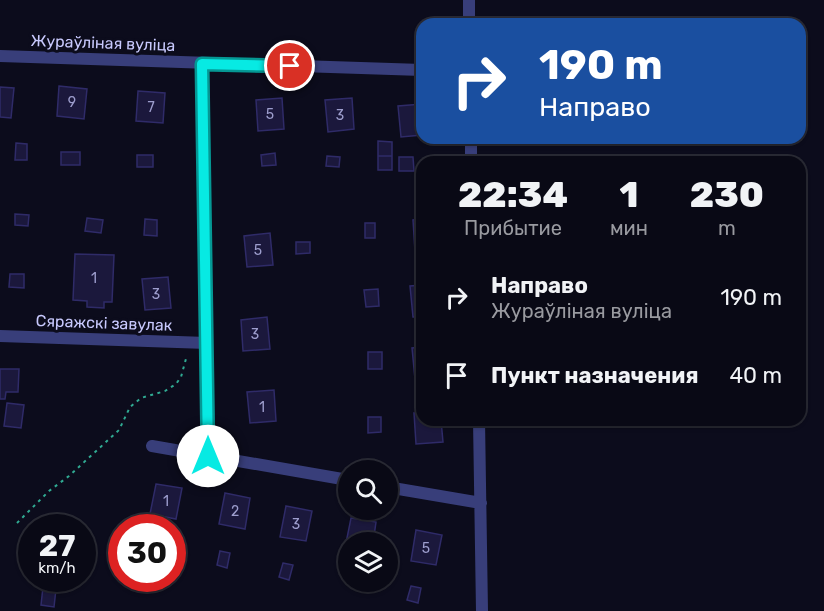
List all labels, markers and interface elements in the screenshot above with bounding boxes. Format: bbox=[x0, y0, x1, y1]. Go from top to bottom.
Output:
street label: Жураўліная вуліца bbox=[30, 31, 176, 55]
pin bbox=[264, 40, 315, 91]
text: 190 m bbox=[539, 40, 663, 90]
icon: right bbox=[440, 42, 518, 120]
icon: arrive bbox=[273, 49, 306, 82]
text: Направо bbox=[539, 91, 651, 123]
house number: 9 bbox=[68, 94, 76, 111]
house number: 7 bbox=[147, 99, 155, 116]
house number: 5 bbox=[266, 106, 274, 123]
house number: 3 bbox=[336, 107, 344, 124]
text: 22:34 bbox=[458, 173, 568, 216]
text: 1 bbox=[619, 173, 638, 216]
text: 230 bbox=[690, 173, 764, 216]
text: Прибытие bbox=[464, 216, 562, 240]
text: мин bbox=[610, 216, 648, 240]
text: m bbox=[718, 216, 736, 240]
house number: 5 bbox=[254, 242, 262, 259]
house number: 1 bbox=[91, 270, 97, 287]
text: Направо bbox=[491, 272, 588, 299]
icon: right bbox=[440, 281, 473, 314]
text: 190 m bbox=[721, 284, 782, 311]
house number: 3 bbox=[152, 286, 160, 303]
text: Жураўліная вуліца bbox=[491, 299, 672, 323]
street label: Сяражскі завулак bbox=[35, 311, 173, 335]
house number: 3 bbox=[251, 326, 259, 343]
icon: arrive bbox=[440, 359, 473, 392]
text: Пункт назначения bbox=[491, 362, 699, 389]
text: 40 m bbox=[729, 362, 782, 389]
house number: 1 bbox=[259, 399, 265, 416]
position arrow bbox=[176, 424, 240, 488]
map controls bbox=[338, 460, 398, 592]
button: search bbox=[338, 460, 398, 520]
house number: 1 bbox=[163, 493, 169, 510]
house number: 2 bbox=[231, 503, 239, 520]
speed limit sign: 30 bbox=[108, 514, 186, 592]
house number: 3 bbox=[292, 516, 300, 533]
text: 27 bbox=[39, 528, 75, 564]
button: layers bbox=[338, 532, 398, 592]
house number: 5 bbox=[422, 540, 430, 557]
text: km/h bbox=[38, 559, 76, 577]

